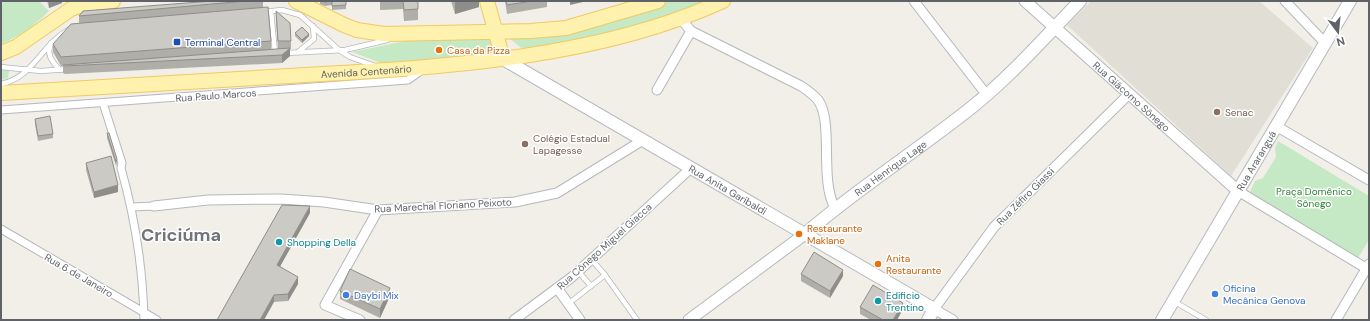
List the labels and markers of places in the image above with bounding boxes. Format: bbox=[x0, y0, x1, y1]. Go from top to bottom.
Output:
place label: Terminal Central bbox=[185, 36, 260, 49]
marker: Terminal Central bbox=[172, 37, 182, 47]
place label: Casa da Pizza bbox=[447, 44, 510, 57]
marker: Casa da Pizza bbox=[434, 45, 444, 55]
place label: Senac bbox=[1225, 106, 1254, 119]
marker: Senac bbox=[1212, 107, 1222, 117]
place label: Colégio Estadual Lapagesse bbox=[533, 132, 610, 157]
marker: Colégio Estadual Lapagesse bbox=[520, 139, 530, 149]
place label: Restaurante Maklane bbox=[807, 222, 863, 247]
marker: Restaurante Maklane bbox=[794, 229, 804, 239]
place label: Shopping Della bbox=[287, 236, 356, 249]
marker: Shopping Della bbox=[274, 237, 284, 247]
place label: Anita Restaurante bbox=[886, 252, 942, 277]
marker: Anita Restaurante bbox=[873, 259, 883, 269]
place label: Oficina Mecânica Genova bbox=[1223, 282, 1305, 307]
place label: Daybi Mix bbox=[354, 289, 399, 302]
place label: Edificio Trentino bbox=[886, 289, 924, 314]
marker: Oficina Mecânica Genova bbox=[1210, 289, 1220, 299]
marker: Daybi Mix bbox=[341, 290, 351, 300]
marker: Edificio Trentino bbox=[873, 296, 883, 306]

